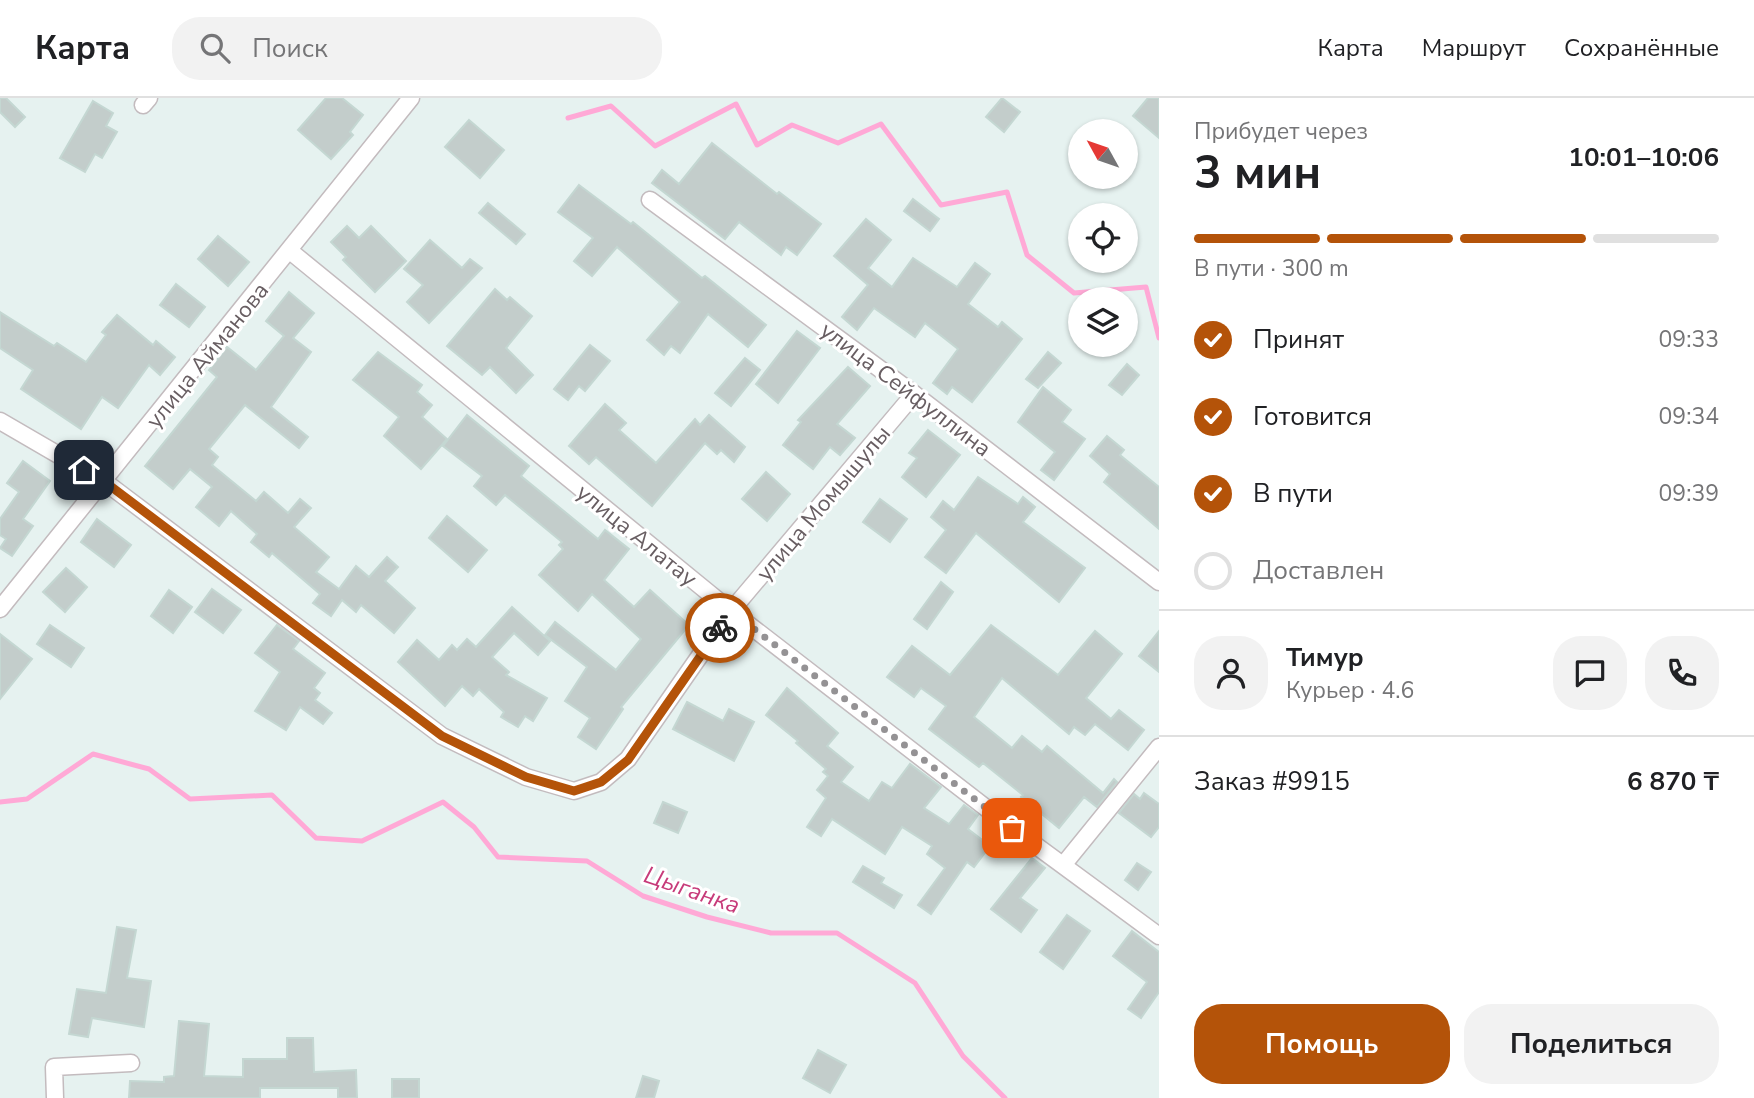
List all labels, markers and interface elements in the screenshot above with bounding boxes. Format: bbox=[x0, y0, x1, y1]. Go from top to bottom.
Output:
search box bbox=[172, 17, 662, 80]
text: Карта bbox=[35, 26, 130, 71]
icon: search bbox=[196, 29, 234, 67]
text: Поиск bbox=[252, 31, 328, 66]
text: Карта bbox=[1318, 32, 1384, 64]
text: Маршрут bbox=[1422, 32, 1526, 64]
text: Сохранённые bbox=[1564, 32, 1719, 64]
text: Прибудет через bbox=[1194, 116, 1368, 147]
north arrow bbox=[1068, 119, 1138, 189]
map controls bbox=[1068, 119, 1138, 357]
text: 10:01–10:06 bbox=[1568, 140, 1719, 175]
text: 3 мин bbox=[1194, 141, 1321, 204]
button: locate bbox=[1068, 203, 1138, 273]
text: В пути · 300 m bbox=[1194, 253, 1349, 284]
street label: улица Айманова bbox=[139, 276, 276, 435]
button: layers bbox=[1068, 287, 1138, 357]
street label: улица Сейфуллина bbox=[814, 315, 998, 464]
icon: check bbox=[1194, 321, 1232, 359]
text: Принят bbox=[1253, 322, 1344, 357]
text: 09:33 bbox=[1659, 324, 1719, 355]
icon: check bbox=[1194, 398, 1232, 436]
text: Готовится bbox=[1253, 399, 1372, 434]
text: 09:34 bbox=[1659, 401, 1719, 432]
street label: улица Момышулы bbox=[749, 419, 898, 588]
pin bbox=[54, 440, 114, 500]
icon: home bbox=[65, 451, 103, 489]
icon: check bbox=[1194, 475, 1232, 513]
text: В пути bbox=[1253, 476, 1333, 511]
street label: улица Алатау bbox=[570, 477, 704, 594]
text: 09:39 bbox=[1659, 478, 1719, 509]
text: Доставлен bbox=[1253, 553, 1384, 588]
courier bbox=[685, 593, 755, 663]
icon: bike bbox=[701, 609, 739, 647]
button: person bbox=[1194, 636, 1268, 710]
button: chat bbox=[1553, 636, 1627, 710]
button: phone bbox=[1645, 636, 1719, 710]
text: Тимур bbox=[1286, 640, 1364, 675]
text: Курьер · 4.6 bbox=[1286, 675, 1414, 706]
text: Заказ #9915 bbox=[1194, 764, 1350, 799]
text: 6 870 ₸ bbox=[1627, 764, 1719, 799]
pin bbox=[982, 798, 1042, 858]
icon: bag bbox=[993, 809, 1031, 847]
water label: Цыганка bbox=[640, 859, 744, 921]
button: Помощь bbox=[1194, 1004, 1450, 1084]
button: Поделиться bbox=[1464, 1004, 1719, 1084]

